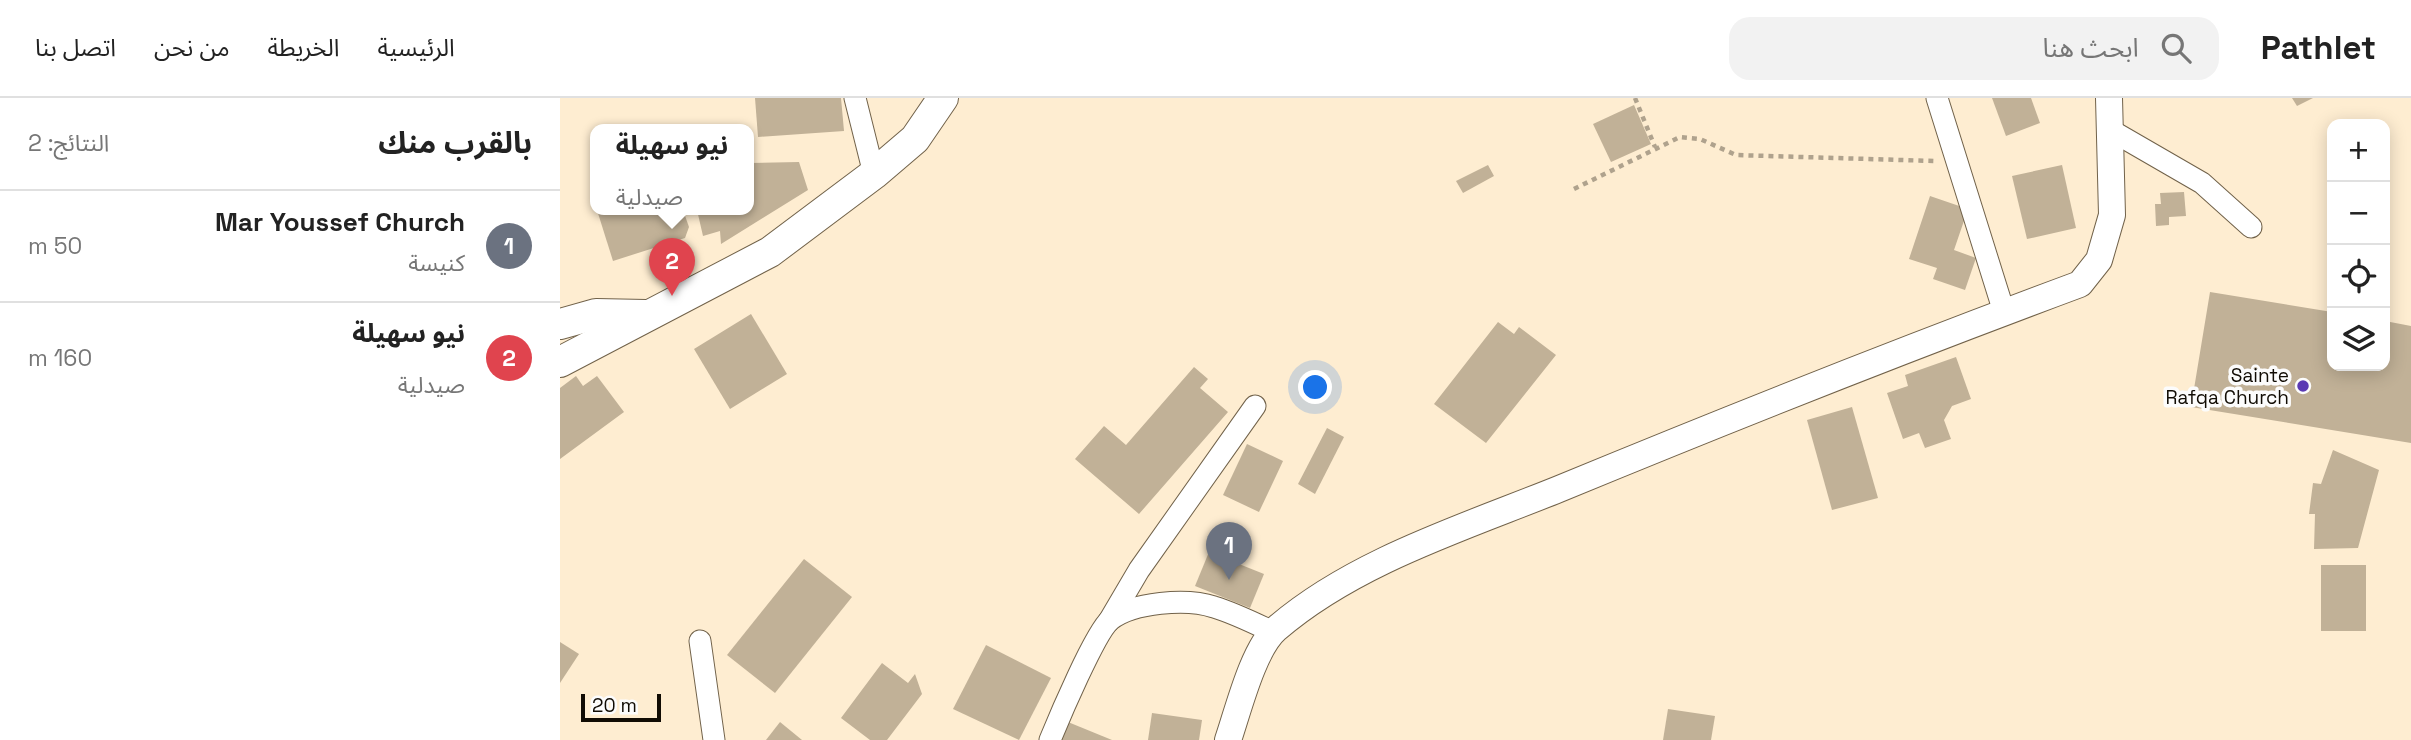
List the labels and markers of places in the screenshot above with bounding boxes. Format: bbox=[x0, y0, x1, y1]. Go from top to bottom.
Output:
pin: 2 bbox=[649, 238, 695, 296]
place label: Sainte Rafqa Church bbox=[2166, 363, 2289, 410]
marker: Sainte Rafqa Church bbox=[2295, 378, 2311, 394]
pin: 1 bbox=[1206, 522, 1252, 580]

